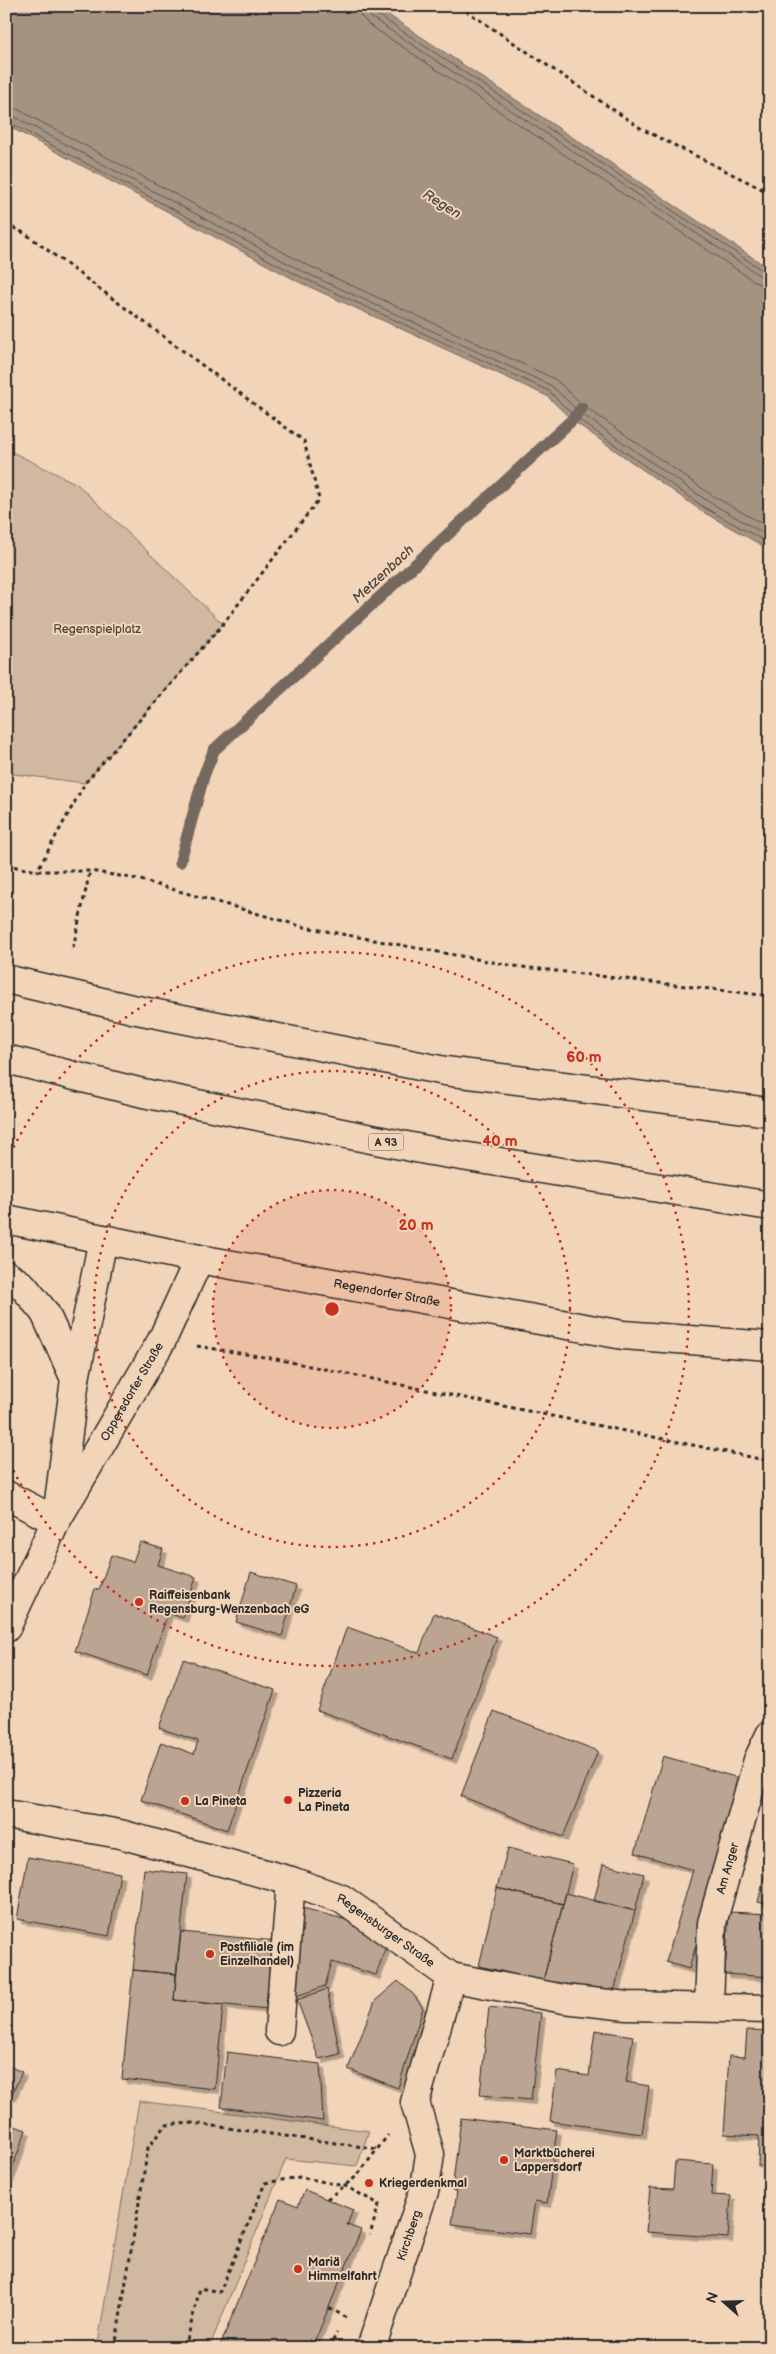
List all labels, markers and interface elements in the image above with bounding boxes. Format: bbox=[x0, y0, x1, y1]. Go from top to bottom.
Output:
water label: Regen bbox=[420, 186, 464, 222]
water label: Metzenbach bbox=[349, 541, 418, 607]
park label: Regenspielplatz bbox=[53, 622, 141, 637]
text: 60 m bbox=[566, 1048, 602, 1067]
text: 40 m bbox=[482, 1132, 518, 1151]
road number: A 93 bbox=[368, 1134, 404, 1150]
text: 20 m bbox=[399, 1216, 434, 1235]
street label: Regendorfer Straße bbox=[332, 1276, 441, 1310]
centre of rings bbox=[323, 1300, 341, 1318]
street label: Oppersdorfer Straße bbox=[97, 1340, 167, 1444]
place label: Raiffeisenbank Regensburg-Wenzenbach eG bbox=[149, 1588, 310, 1617]
marker: Raiffeisenbank Regensburg-Wenzenbach eG bbox=[133, 1596, 145, 1608]
place label: Pizzeria La Pineta bbox=[298, 1786, 350, 1815]
place label: La Pineta bbox=[195, 1794, 247, 1809]
marker: Pizzeria La Pineta bbox=[282, 1794, 294, 1806]
marker: La Pineta bbox=[179, 1795, 191, 1807]
street label: Am Anger bbox=[713, 1840, 742, 1896]
street label: Regensburger Straße bbox=[335, 1890, 438, 1970]
place label: Postfiliale (im Einzelhandel) bbox=[220, 1940, 294, 1969]
marker: Postfiliale (im Einzelhandel) bbox=[204, 1948, 216, 1960]
place label: Marktbücherei Lappersdorf bbox=[514, 2146, 595, 2175]
marker: Marktbücherei Lappersdorf bbox=[498, 2154, 510, 2166]
place label: Kriegerdenkmal bbox=[379, 2176, 467, 2191]
marker: Kriegerdenkmal bbox=[363, 2177, 375, 2189]
street label: Kirchberg bbox=[394, 2208, 425, 2263]
place label: Mariä Himmelfahrt bbox=[308, 2255, 377, 2284]
marker: Mariä Himmelfahrt bbox=[292, 2263, 304, 2275]
north arrow bbox=[698, 2276, 748, 2326]
text: N bbox=[702, 2290, 722, 2306]

